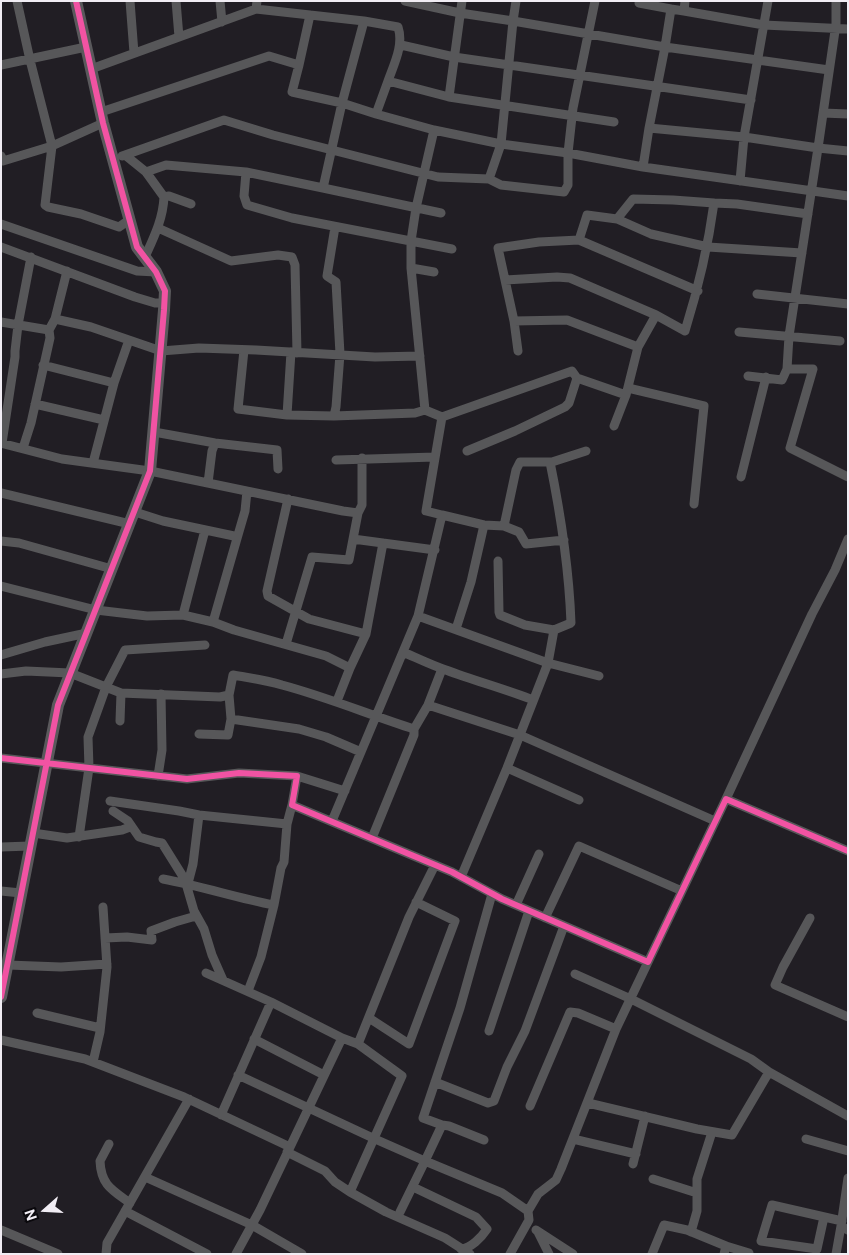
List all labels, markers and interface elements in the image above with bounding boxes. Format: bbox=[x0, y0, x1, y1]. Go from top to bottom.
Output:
north arrow bbox=[20, 1185, 70, 1235]
text: N bbox=[21, 1207, 40, 1223]

